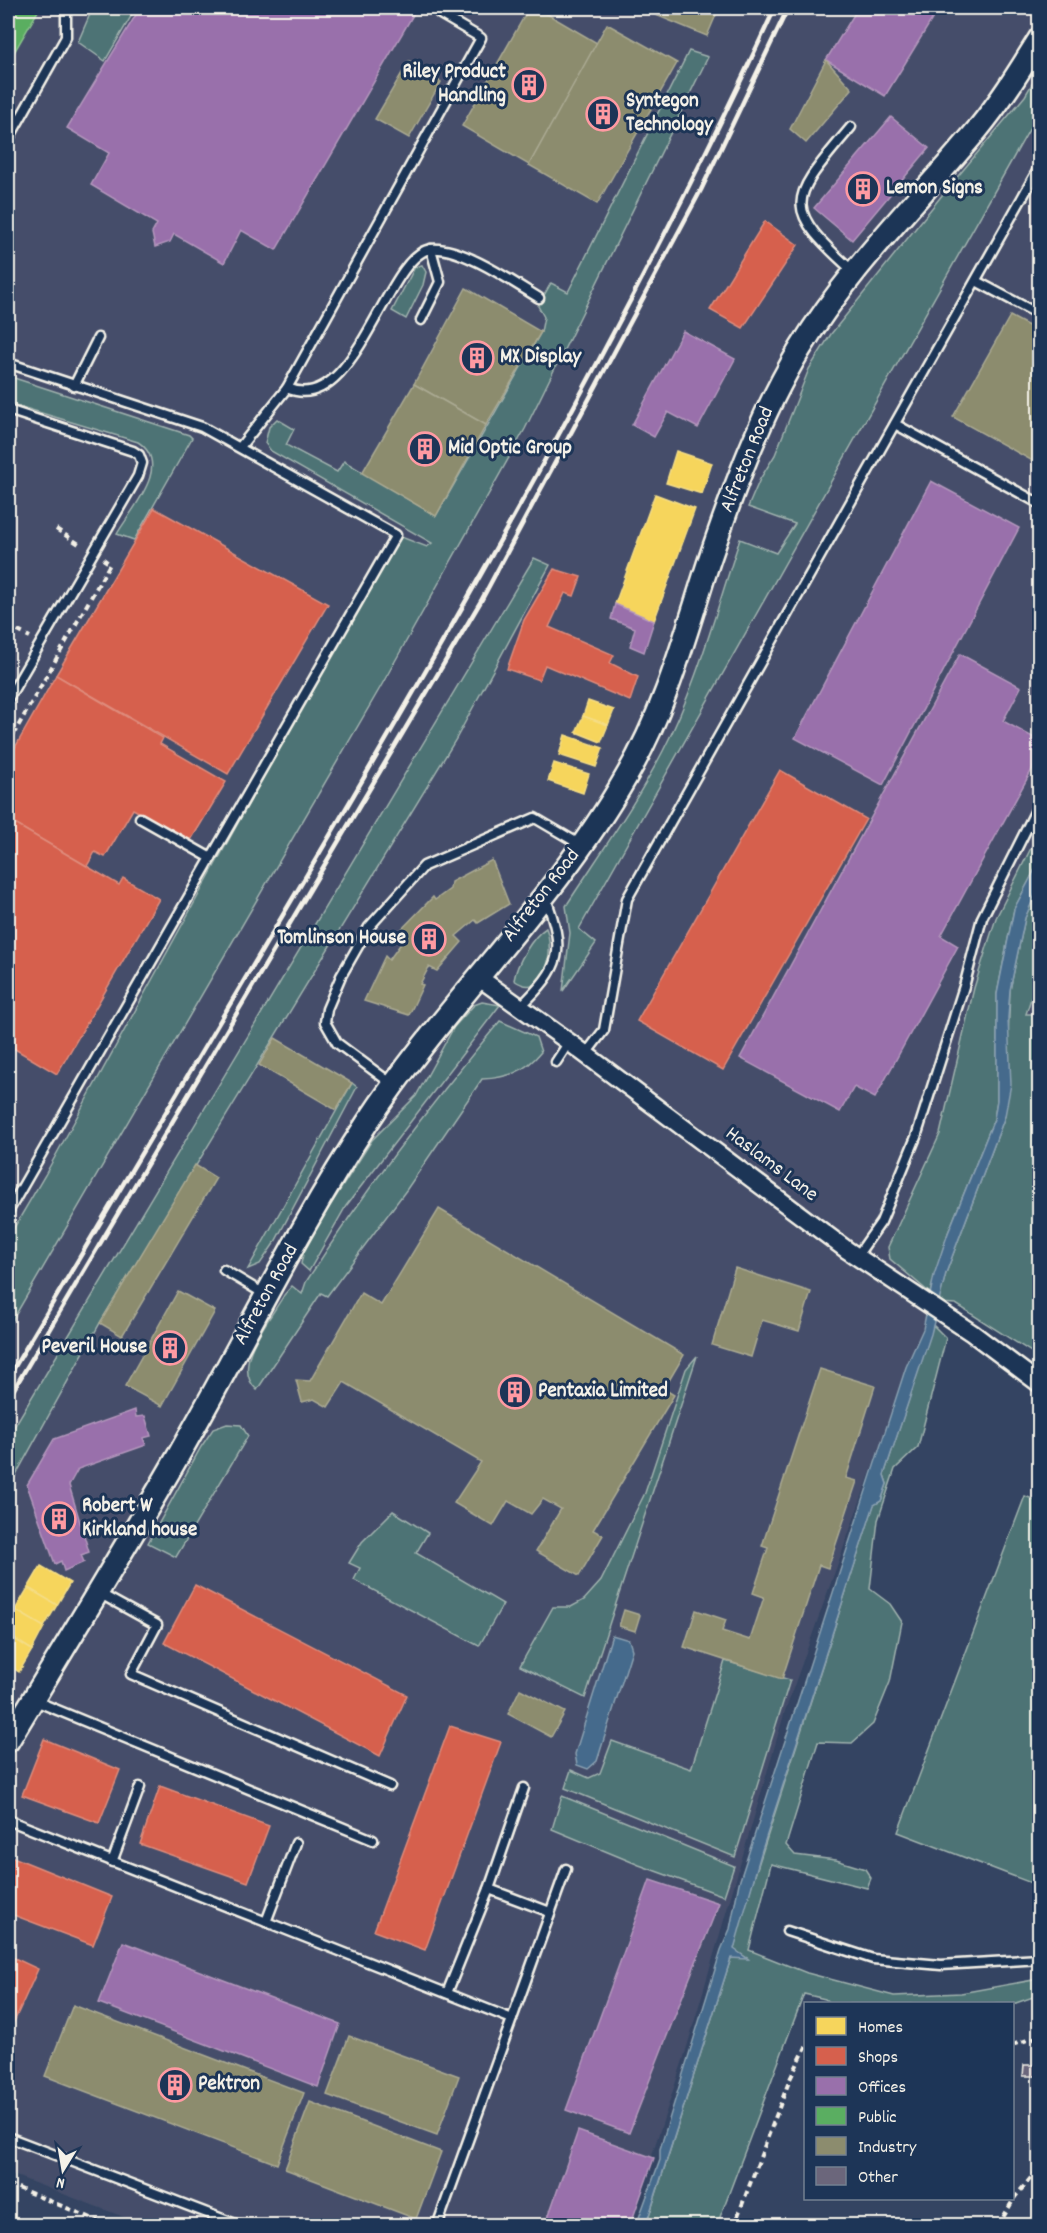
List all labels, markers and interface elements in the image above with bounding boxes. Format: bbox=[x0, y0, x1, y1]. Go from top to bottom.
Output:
place label: Riley Product Handling bbox=[403, 58, 506, 112]
building icon: Riley Product Handling bbox=[511, 67, 547, 103]
place label: Syntegon Technology bbox=[626, 87, 714, 141]
building icon: Syntegon Technology bbox=[585, 96, 621, 132]
building icon: Lemon Signs bbox=[845, 171, 881, 207]
place label: Lemon Signs bbox=[886, 174, 983, 204]
building icon: MX Display bbox=[459, 340, 495, 376]
place label: MX Display bbox=[500, 343, 583, 373]
street label: Alfreton Road bbox=[713, 403, 783, 517]
building icon: Mid Optic Group bbox=[407, 431, 443, 467]
place label: Mid Optic Group bbox=[448, 434, 572, 464]
street label: Alfreton Road bbox=[496, 843, 588, 949]
building icon: Tomlinson House bbox=[411, 921, 447, 957]
place label: Tomlinson House bbox=[277, 924, 406, 954]
street label: Haslams Lane bbox=[718, 1120, 824, 1210]
street label: Alfreton Road bbox=[227, 1239, 307, 1351]
building icon: Peveril House bbox=[152, 1330, 188, 1366]
place label: Peveril House bbox=[42, 1333, 147, 1363]
building icon: Pentaxia Limited bbox=[497, 1374, 533, 1410]
place label: Pentaxia Limited bbox=[538, 1377, 668, 1407]
place label: Robert W Kirkland house bbox=[82, 1492, 197, 1546]
building icon: Robert W Kirkland house bbox=[41, 1501, 77, 1537]
legend bbox=[804, 2002, 1014, 2200]
text: Homes bbox=[858, 2016, 903, 2041]
text: Shops bbox=[858, 2046, 898, 2071]
building icon: Pektron bbox=[157, 2067, 193, 2103]
place label: Pektron bbox=[198, 2070, 260, 2100]
text: Offices bbox=[858, 2076, 906, 2101]
text: Public bbox=[858, 2106, 897, 2131]
text: Industry bbox=[858, 2136, 917, 2161]
north arrow bbox=[33, 2140, 93, 2200]
text: Other bbox=[858, 2166, 898, 2191]
text: N bbox=[54, 2170, 67, 2194]

